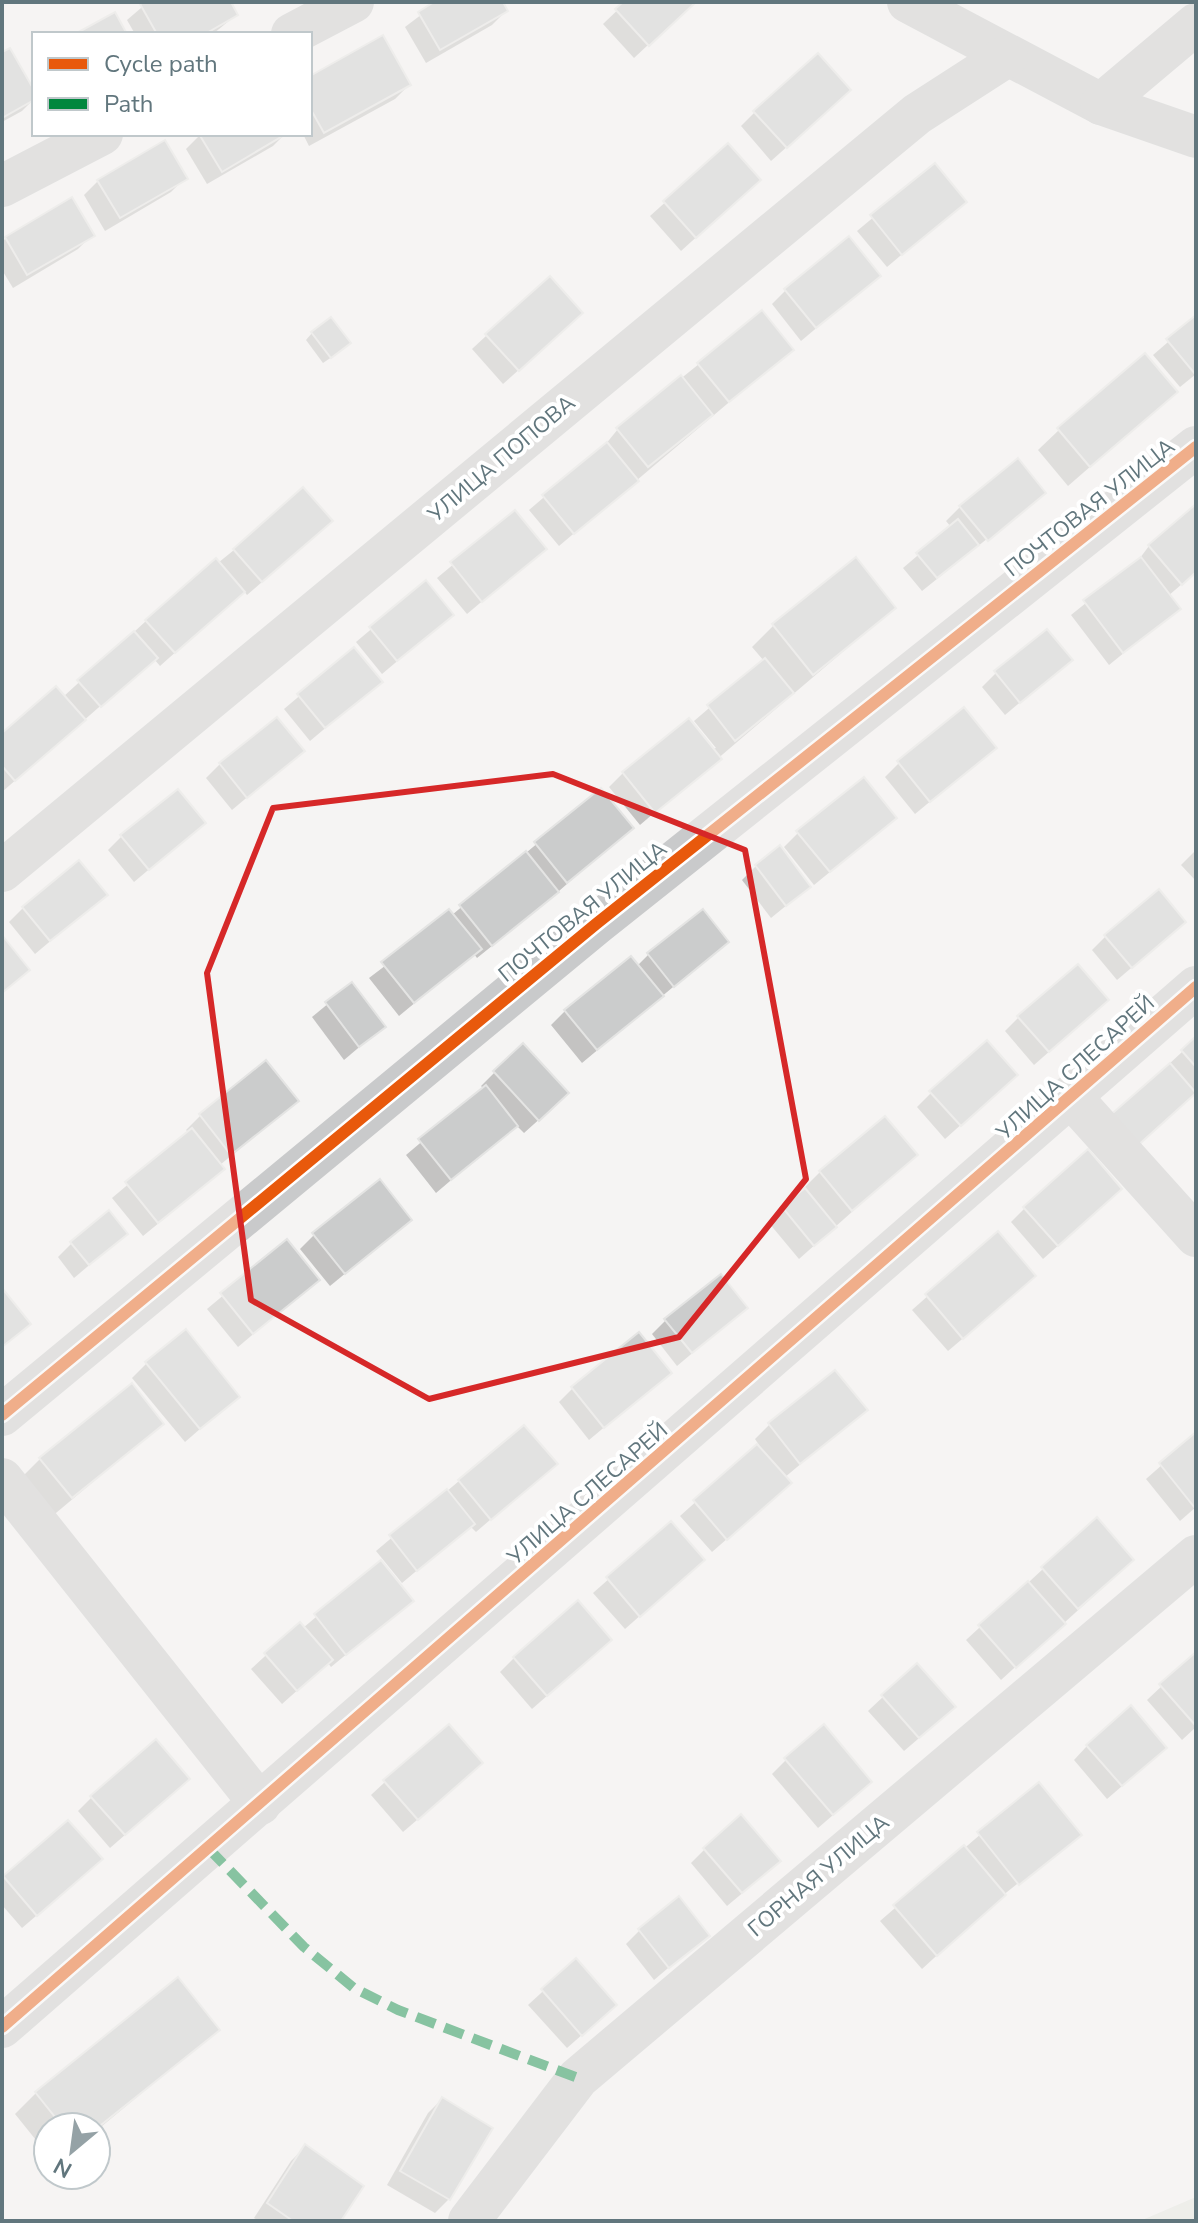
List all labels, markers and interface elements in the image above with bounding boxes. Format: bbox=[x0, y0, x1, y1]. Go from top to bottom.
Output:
legend bbox=[32, 32, 312, 136]
text: Cycle path bbox=[104, 48, 218, 80]
text: Path bbox=[104, 88, 153, 120]
street label: УЛИЦА ПОПОВА bbox=[421, 388, 582, 530]
street label: ПОЧТОВАЯ УЛИЦА bbox=[998, 432, 1181, 584]
street label: ПОЧТОВАЯ УЛИЦА bbox=[492, 834, 673, 989]
street label: УЛИЦА СЛЕСАРЕЙ bbox=[989, 989, 1161, 1148]
street label: УЛИЦА СЛЕСАРЕЙ bbox=[500, 1416, 674, 1572]
street label: ГОРНАЯ УЛИЦА bbox=[742, 1808, 896, 1944]
north arrow bbox=[32, 2111, 112, 2191]
text: N bbox=[48, 2151, 77, 2185]

